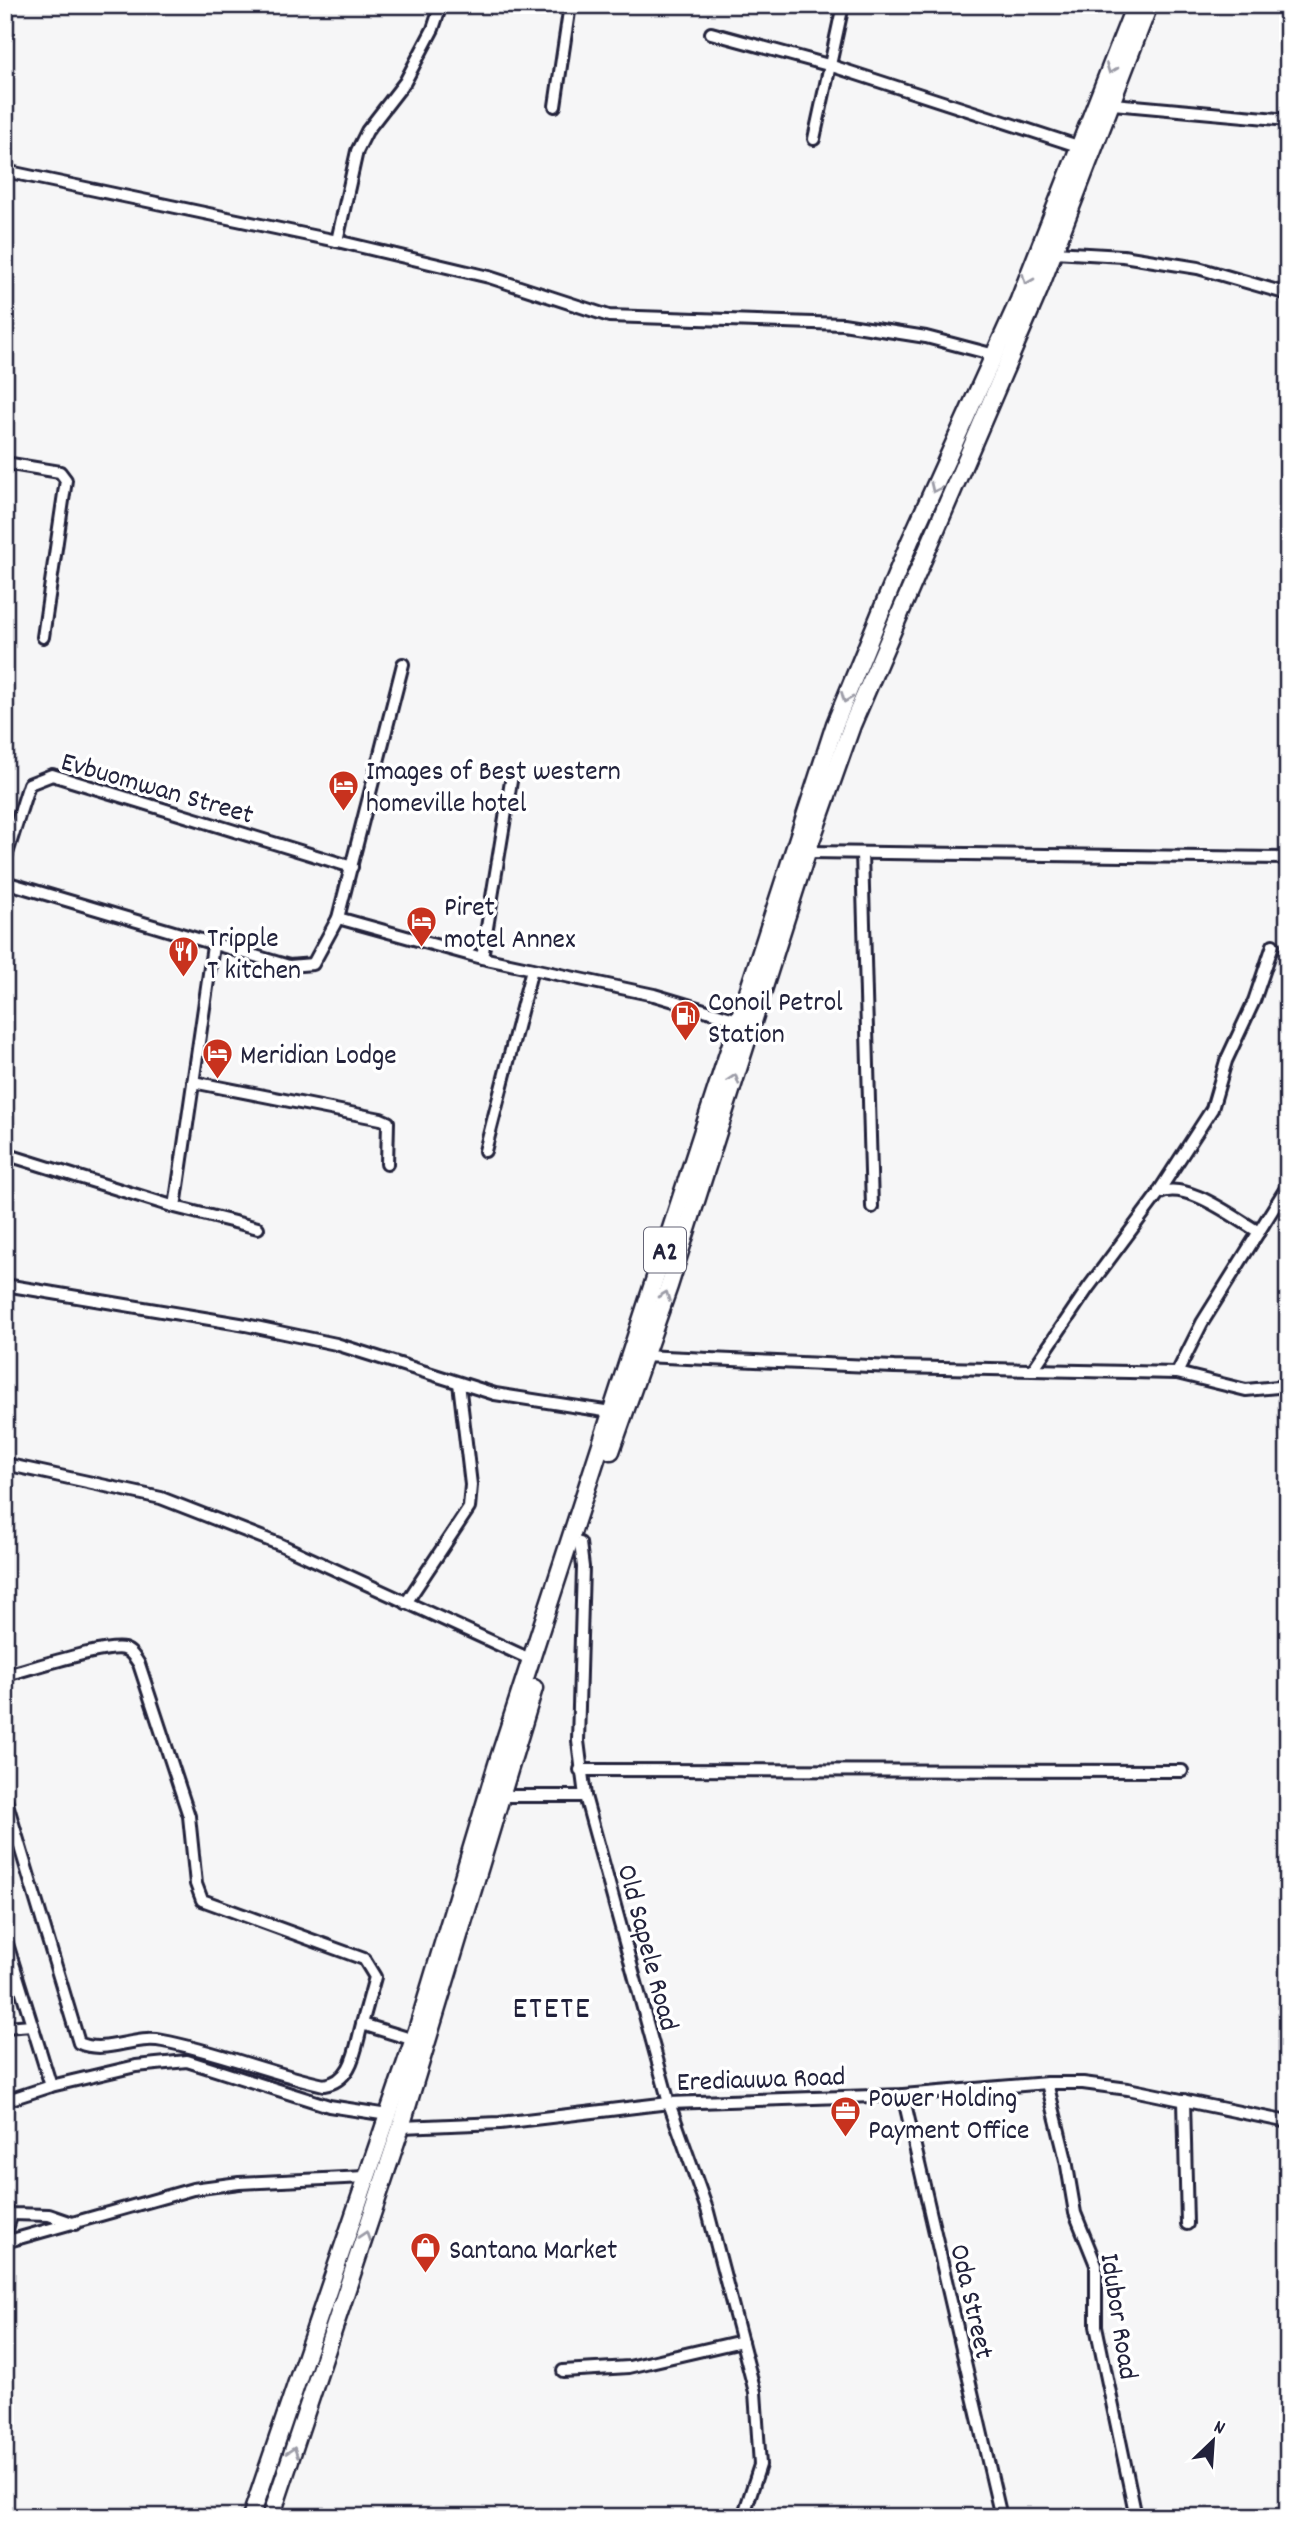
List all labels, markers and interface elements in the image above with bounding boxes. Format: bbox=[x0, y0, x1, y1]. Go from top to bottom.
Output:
one-way arrow bbox=[1106, 62, 1120, 74]
one-way arrow bbox=[1021, 274, 1035, 286]
one-way arrow bbox=[929, 481, 943, 494]
one-way arrow bbox=[840, 690, 854, 703]
street label: Evbuomwan Street bbox=[56, 744, 258, 837]
place label: Images of Best western homeville hotel bbox=[366, 754, 621, 826]
hotel icon: Images of Best western homeville hotel bbox=[326, 768, 360, 812]
place label: Piret motel Annex bbox=[444, 890, 575, 962]
hotel icon: Piret motel Annex bbox=[404, 904, 438, 948]
place label: Tripple T kitchen bbox=[207, 921, 301, 993]
restaurant icon: Tripple T kitchen bbox=[167, 935, 201, 979]
place label: Conoil Petrol Station bbox=[708, 985, 843, 1057]
fuel station icon: Conoil Petrol Station bbox=[668, 999, 702, 1043]
hotel icon: Meridian Lodge bbox=[200, 1036, 234, 1080]
place label: Meridian Lodge bbox=[240, 1038, 397, 1078]
one-way arrow bbox=[726, 1074, 741, 1086]
road number: A2 bbox=[644, 1228, 686, 1273]
one-way arrow bbox=[656, 1291, 670, 1303]
street label: Old Sapele Road bbox=[604, 1861, 687, 2036]
district label: ETETE bbox=[512, 1988, 592, 2034]
street label: Erediauwa Road bbox=[676, 2059, 846, 2105]
place label: Power Holding Payment Office bbox=[868, 2081, 1029, 2153]
office icon: Power Holding Payment Office bbox=[828, 2095, 862, 2139]
one-way arrow bbox=[356, 2230, 371, 2242]
shop icon: Santana Market bbox=[409, 2231, 443, 2275]
place label: Santana Market bbox=[449, 2233, 617, 2273]
street label: Oda Street bbox=[937, 2241, 1002, 2364]
street label: Idubor Road bbox=[1086, 2251, 1146, 2383]
north arrow bbox=[1178, 2406, 1248, 2476]
text: N bbox=[1209, 2415, 1229, 2443]
one-way arrow bbox=[285, 2446, 299, 2459]

